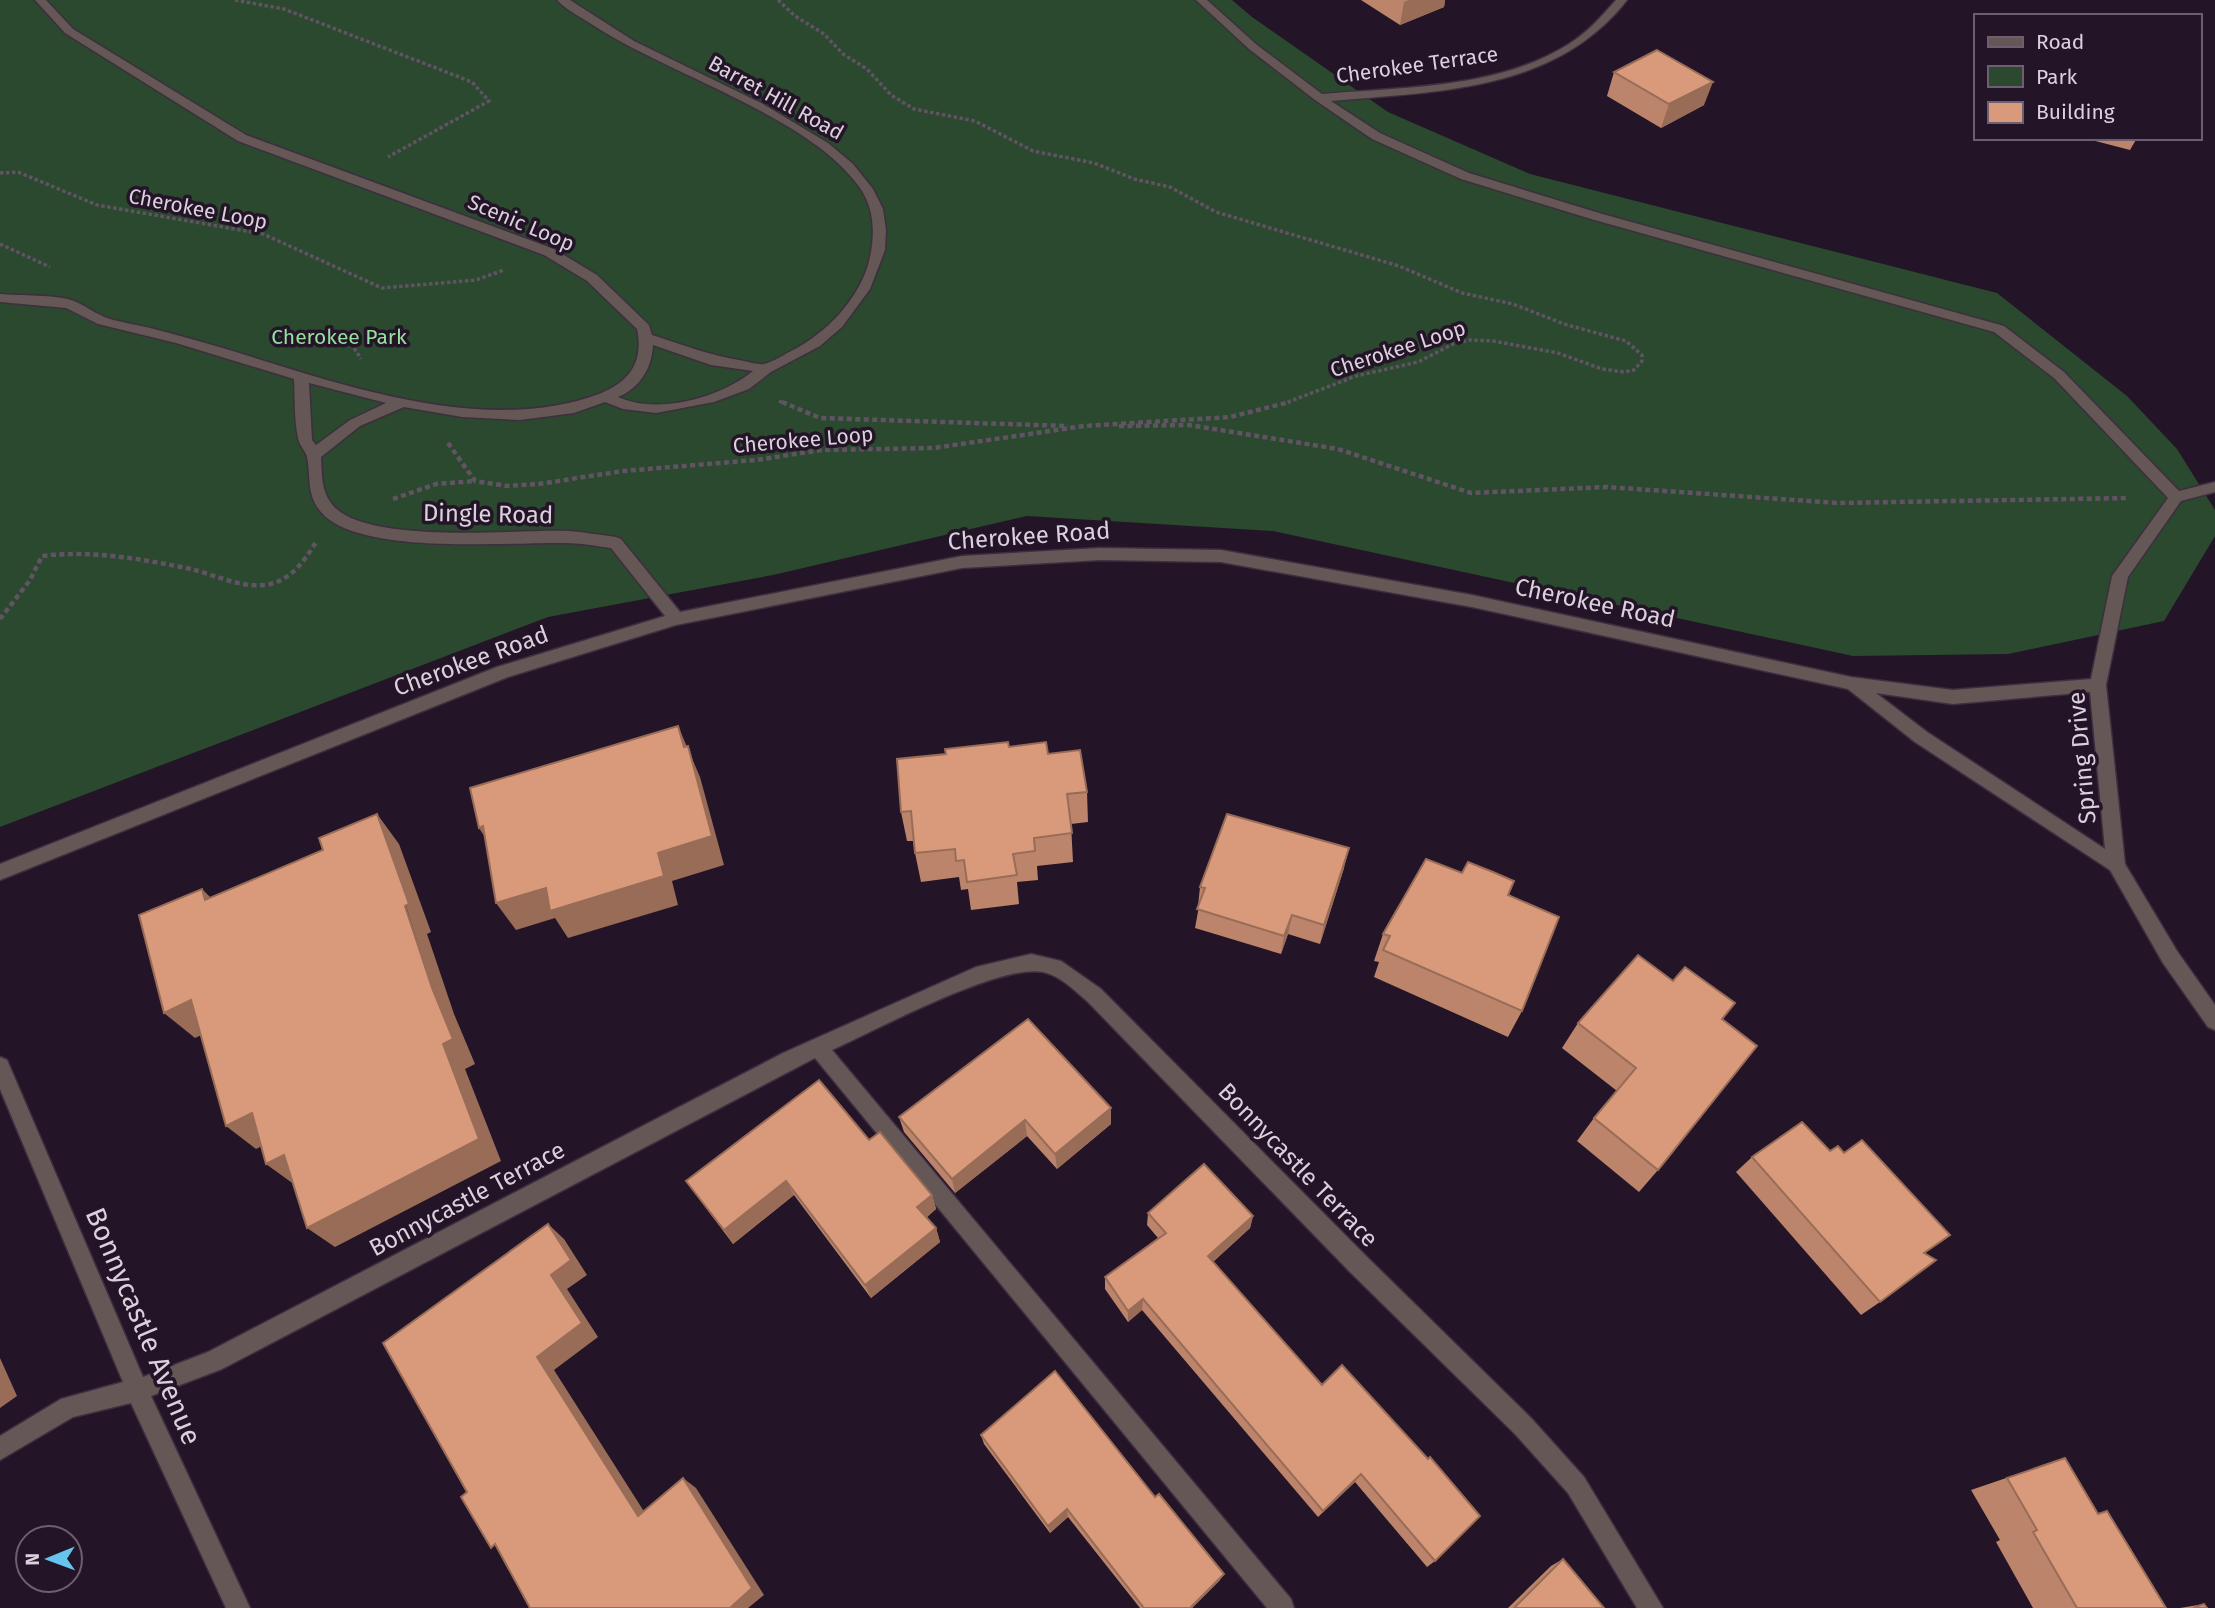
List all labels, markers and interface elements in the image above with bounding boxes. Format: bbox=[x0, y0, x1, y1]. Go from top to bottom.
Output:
legend bbox=[1974, 14, 2201, 140]
text: Road bbox=[2036, 29, 2084, 55]
street label: Cherokee Terrace bbox=[1334, 41, 1500, 89]
street label: Barret Hill Road bbox=[704, 50, 848, 146]
text: Park bbox=[2036, 64, 2078, 90]
text: Building bbox=[2036, 99, 2115, 125]
street label: Cherokee Loop bbox=[126, 183, 270, 235]
street label: Scenic Loop bbox=[464, 189, 578, 257]
street label: Cherokee Loop bbox=[1327, 315, 1469, 383]
park label: Cherokee Park bbox=[271, 324, 407, 350]
street label: Cherokee Loop bbox=[732, 421, 874, 459]
street label: Dingle Road bbox=[423, 499, 553, 529]
street label: Cherokee Road bbox=[947, 516, 1111, 556]
street label: Cherokee Road bbox=[1512, 572, 1678, 634]
street label: Cherokee Road bbox=[390, 620, 552, 702]
street label: Spring Drive bbox=[2062, 691, 2102, 825]
street label: Bonnycastle Terrace bbox=[1212, 1077, 1384, 1253]
street label: Bonnycastle Terrace bbox=[364, 1136, 570, 1262]
street label: Bonnycastle Avenue bbox=[79, 1203, 208, 1450]
north arrow bbox=[14, 1524, 84, 1594]
text: N bbox=[21, 1553, 44, 1566]

